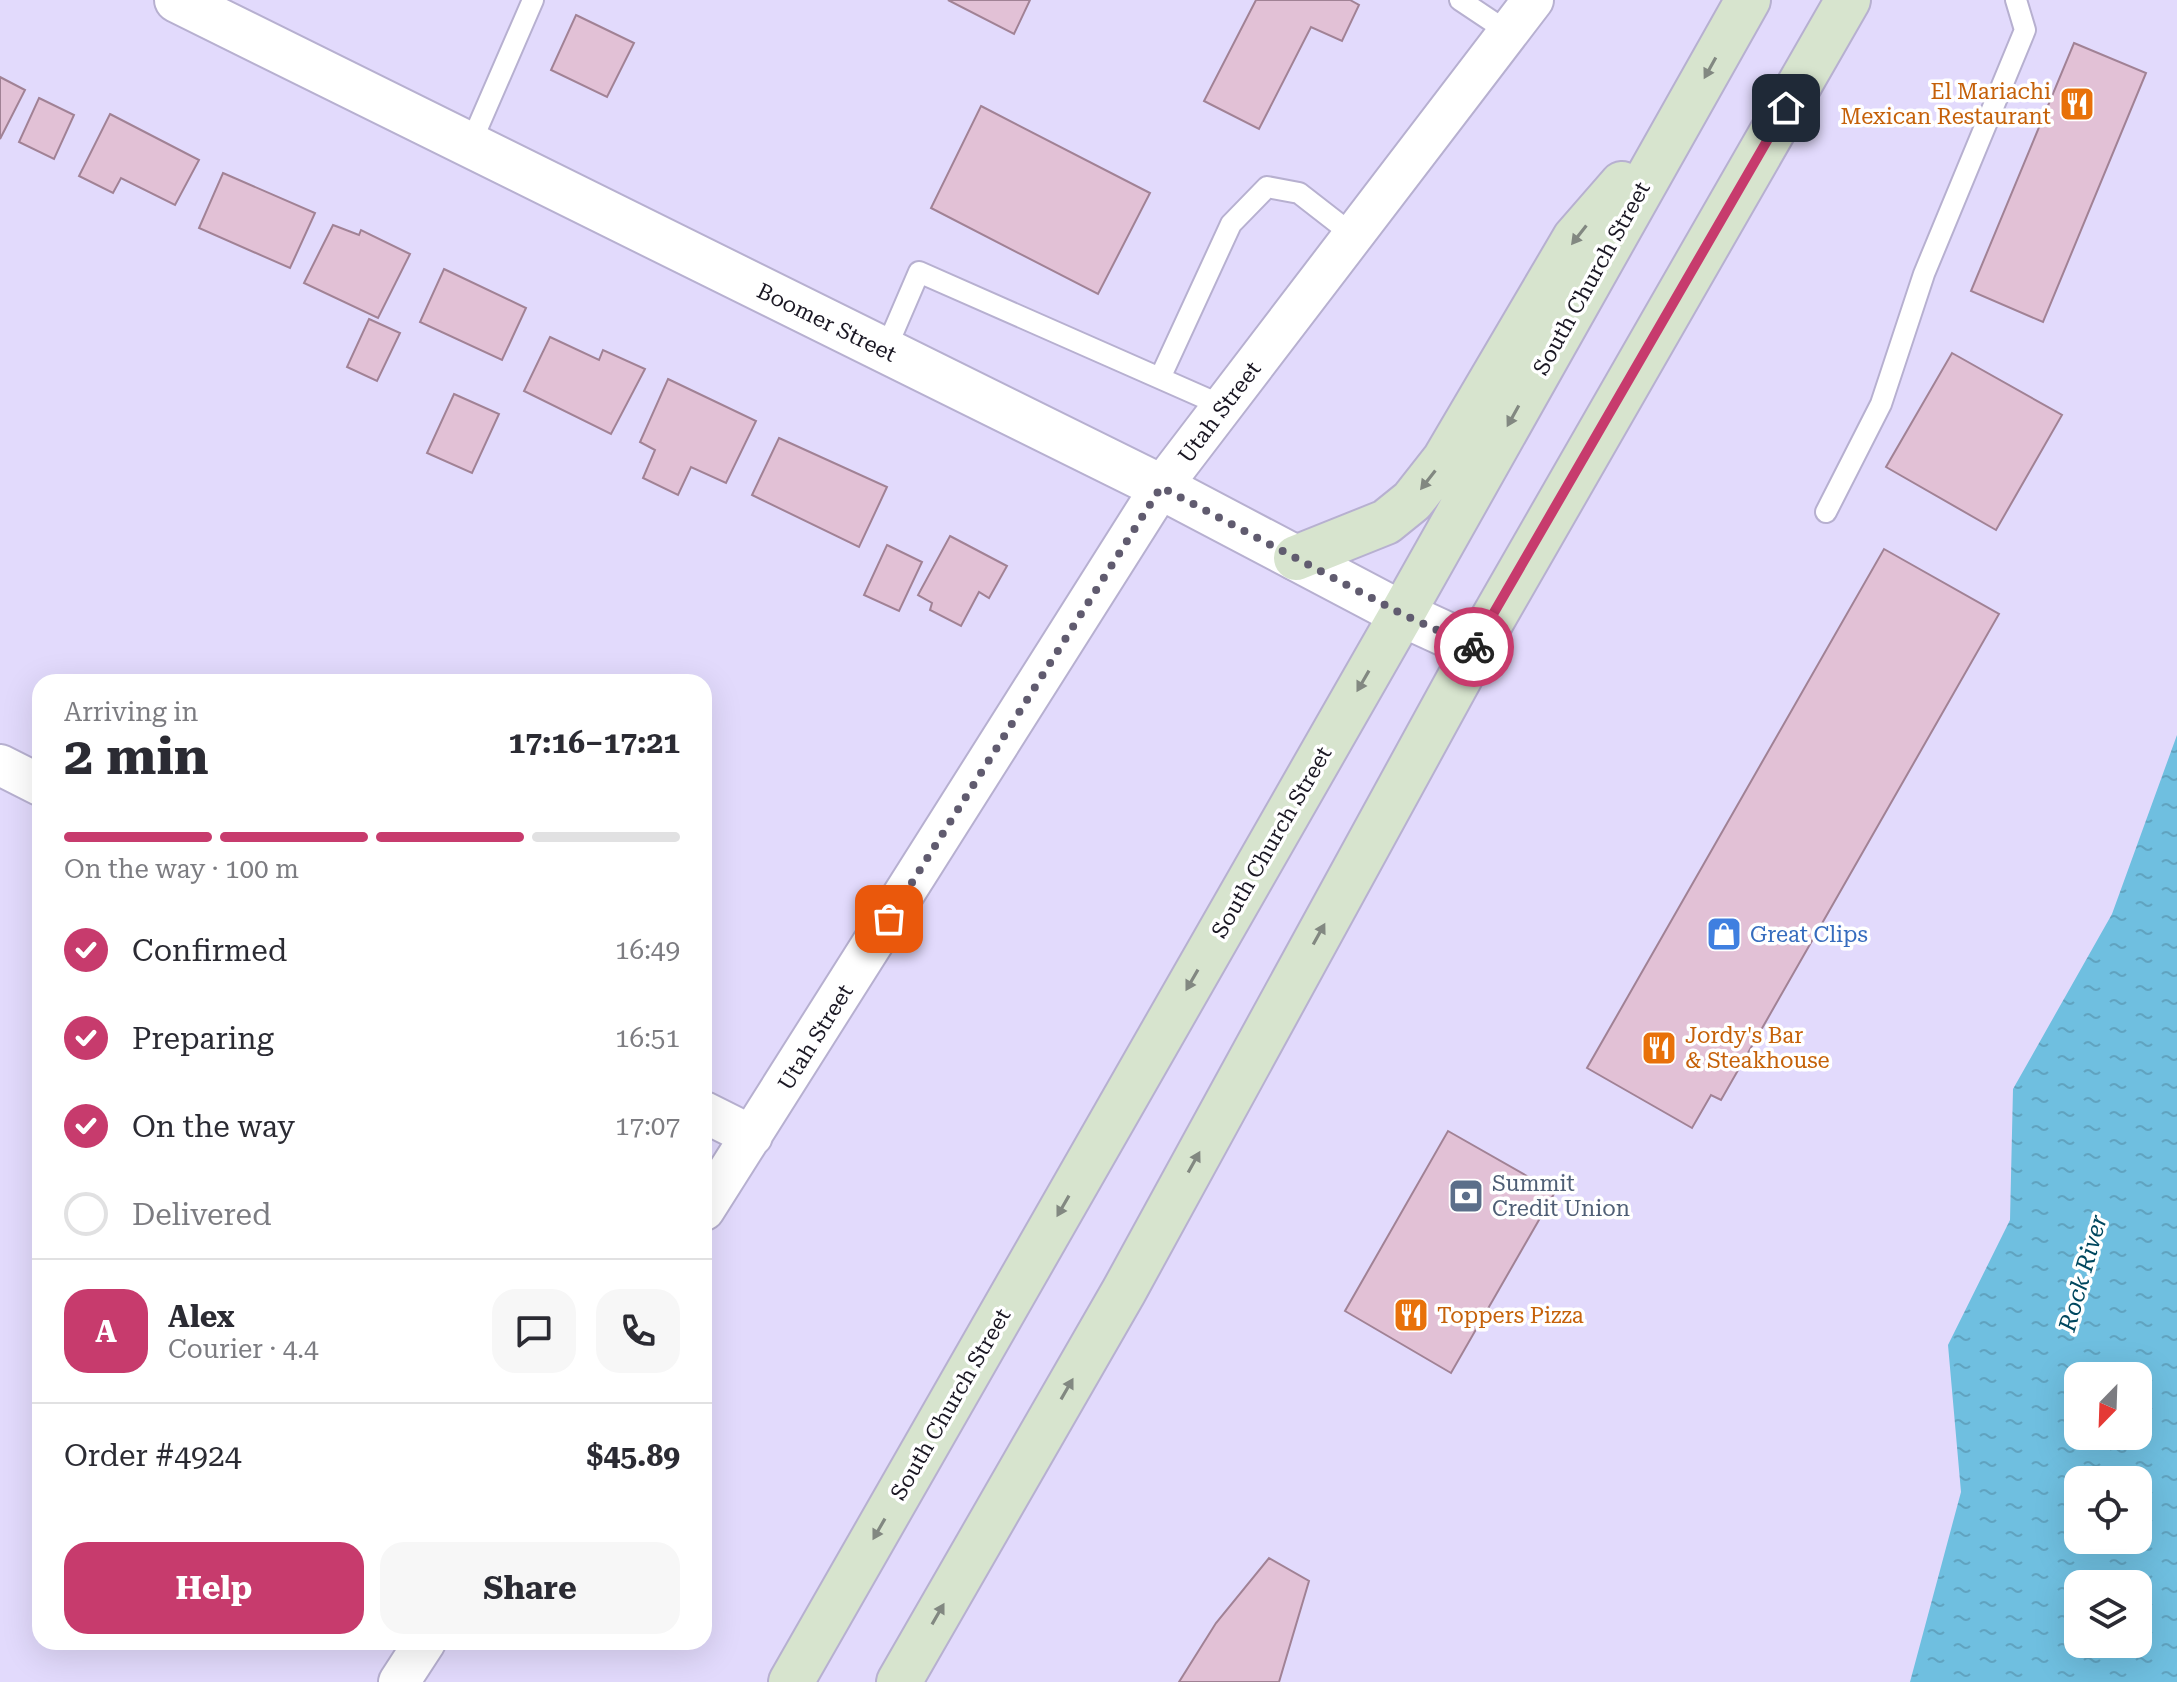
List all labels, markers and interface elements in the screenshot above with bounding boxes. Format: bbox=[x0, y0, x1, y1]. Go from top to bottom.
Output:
one-way arrow bbox=[1703, 57, 1717, 79]
pin bbox=[1752, 74, 1820, 142]
place label: El Mariachi Mexican Restaurant bbox=[1840, 79, 2051, 129]
restaurant icon: El Mariachi Mexican Restaurant bbox=[2058, 85, 2096, 123]
icon: home bbox=[1764, 86, 1808, 130]
street label: South Church Street bbox=[1528, 177, 1655, 379]
one-way arrow bbox=[1571, 225, 1587, 245]
street label: Boomer Street bbox=[753, 278, 900, 367]
street label: Utah Street bbox=[1173, 357, 1266, 468]
one-way arrow bbox=[1506, 405, 1520, 427]
one-way arrow bbox=[1421, 470, 1437, 491]
courier bbox=[1434, 607, 1514, 687]
icon: bike bbox=[1452, 625, 1496, 669]
one-way arrow bbox=[1356, 670, 1370, 692]
text: Arriving in bbox=[64, 697, 198, 727]
text: 17:16–17:21 bbox=[508, 725, 680, 760]
text: 2 min bbox=[64, 726, 209, 787]
street label: South Church Street bbox=[1206, 742, 1336, 942]
text: On the way · 100 m bbox=[64, 854, 299, 884]
pin bbox=[855, 885, 923, 953]
icon: bag bbox=[867, 897, 911, 941]
shop icon: Great Clips bbox=[1705, 915, 1743, 953]
place label: Great Clips bbox=[1750, 922, 1868, 947]
one-way arrow bbox=[1312, 923, 1326, 945]
icon: check bbox=[64, 928, 108, 972]
text: Confirmed bbox=[132, 933, 287, 968]
text: 16:49 bbox=[615, 935, 680, 965]
one-way arrow bbox=[1185, 969, 1199, 991]
street label: Utah Street bbox=[773, 980, 858, 1095]
icon: check bbox=[64, 1016, 108, 1060]
text: Preparing bbox=[132, 1021, 274, 1056]
text: 16:51 bbox=[615, 1023, 680, 1053]
place label: Jordy's Bar & Steakhouse bbox=[1685, 1023, 1830, 1073]
restaurant icon: Jordy's Bar & Steakhouse bbox=[1640, 1029, 1678, 1067]
icon: check bbox=[64, 1104, 108, 1148]
text: On the way bbox=[132, 1109, 295, 1144]
text: 17:07 bbox=[615, 1111, 680, 1141]
one-way arrow bbox=[1187, 1151, 1201, 1173]
place label: Summit Credit Union bbox=[1492, 1171, 1630, 1221]
bank icon: Summit Credit Union bbox=[1447, 1177, 1485, 1215]
one-way arrow bbox=[1056, 1195, 1070, 1217]
text: Delivered bbox=[132, 1197, 271, 1232]
water label: Rock River bbox=[2053, 1211, 2113, 1336]
button: chat bbox=[492, 1289, 576, 1373]
button: phone bbox=[596, 1289, 680, 1373]
restaurant icon: Toppers Pizza bbox=[1392, 1296, 1430, 1334]
text: Alex bbox=[168, 1299, 235, 1334]
place label: Toppers Pizza bbox=[1437, 1303, 1584, 1328]
street label: South Church Street bbox=[885, 1304, 1015, 1504]
text: A bbox=[95, 1314, 117, 1349]
text: Courier · 4.4 bbox=[168, 1334, 318, 1364]
north arrow bbox=[2064, 1362, 2152, 1450]
map controls bbox=[2064, 1362, 2152, 1658]
one-way arrow bbox=[1060, 1378, 1074, 1400]
text: Order #4924 bbox=[64, 1438, 242, 1473]
text: $45.89 bbox=[587, 1438, 680, 1473]
button: locate bbox=[2064, 1466, 2152, 1554]
one-way arrow bbox=[872, 1517, 886, 1540]
button: Help bbox=[64, 1542, 364, 1634]
button: Share bbox=[380, 1542, 680, 1634]
button: layers bbox=[2064, 1570, 2152, 1658]
one-way arrow bbox=[931, 1603, 945, 1626]

